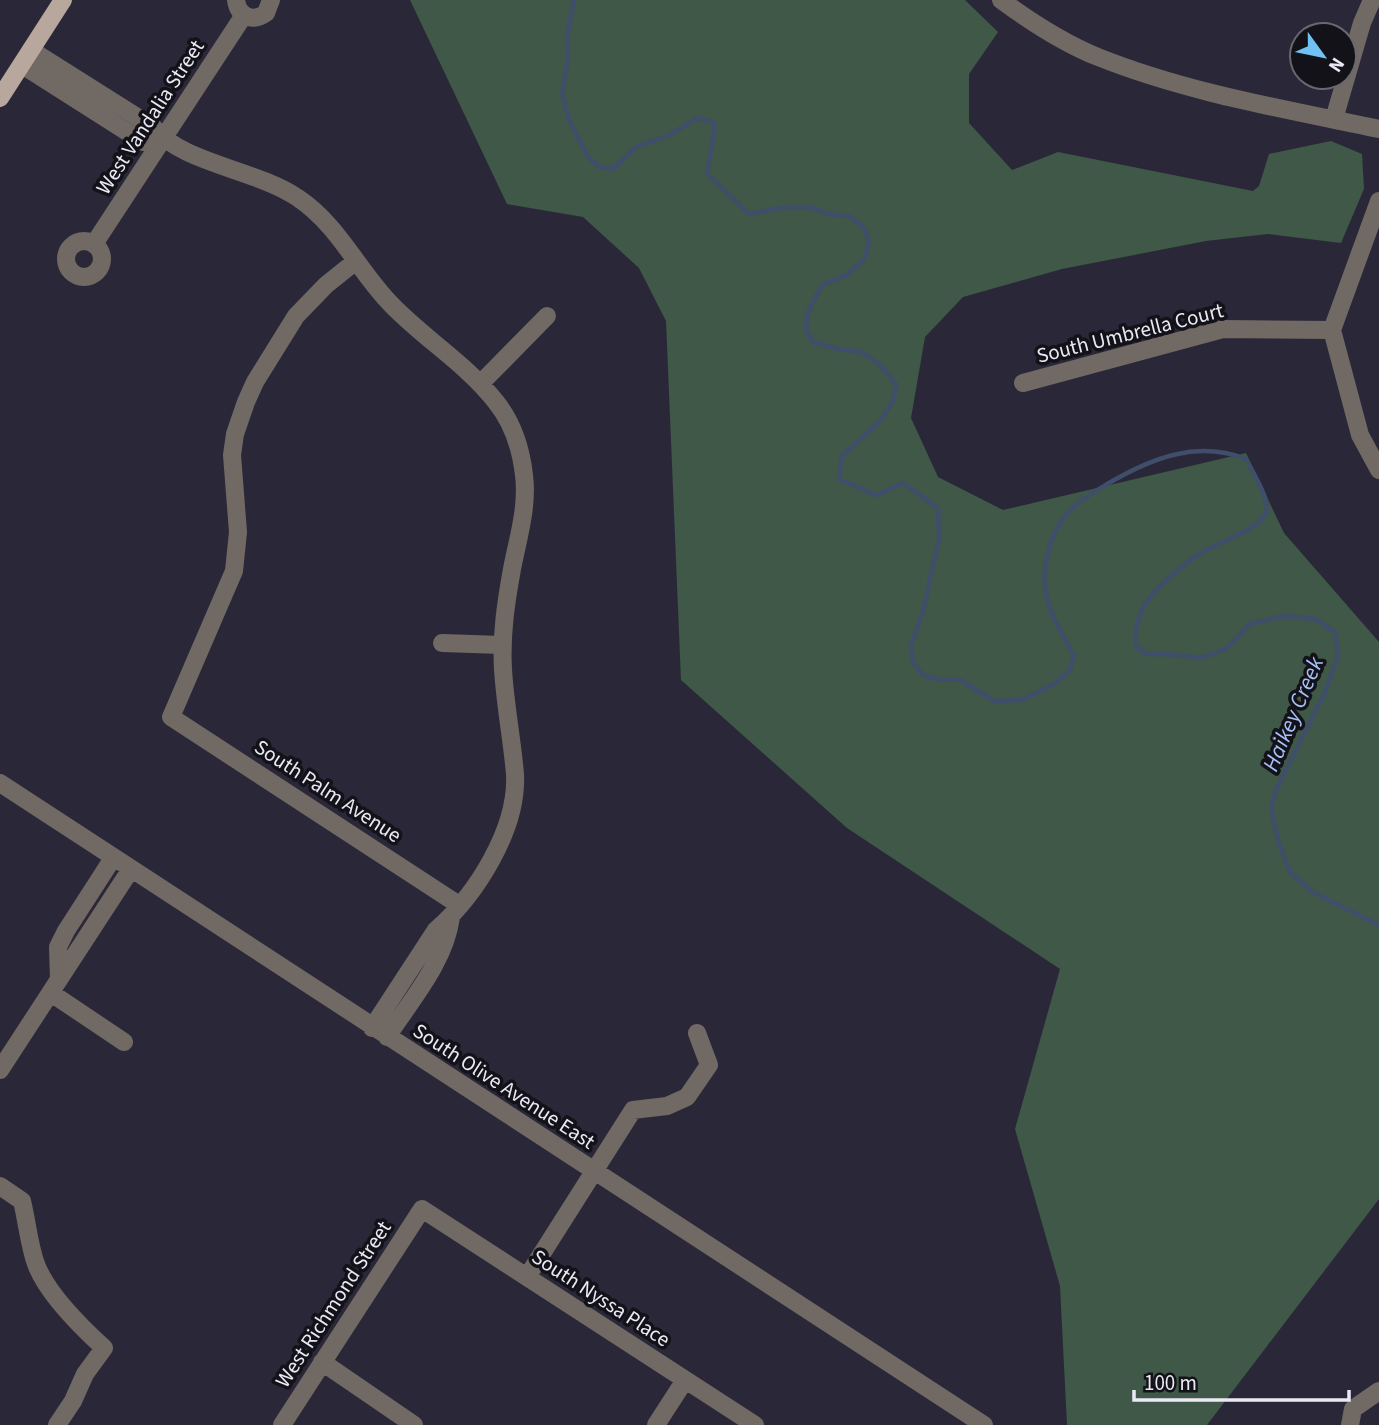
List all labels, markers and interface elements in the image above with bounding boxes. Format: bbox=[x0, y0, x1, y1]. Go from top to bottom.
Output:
north arrow bbox=[1288, 21, 1358, 91]
street label: West Vandalia Street bbox=[89, 34, 211, 200]
text: N bbox=[1321, 52, 1351, 77]
street label: South Umbrella Court bbox=[1033, 295, 1227, 371]
water label: Haikey Creek bbox=[1254, 651, 1332, 776]
street label: South Palm Avenue bbox=[249, 732, 407, 850]
street label: South Olive Avenue East bbox=[407, 1016, 601, 1156]
street label: West Richmond Street bbox=[268, 1215, 398, 1393]
street label: South Nyssa Place bbox=[526, 1242, 676, 1354]
scale bar bbox=[1134, 1358, 1349, 1402]
text: 100 m bbox=[1144, 1368, 1197, 1398]

